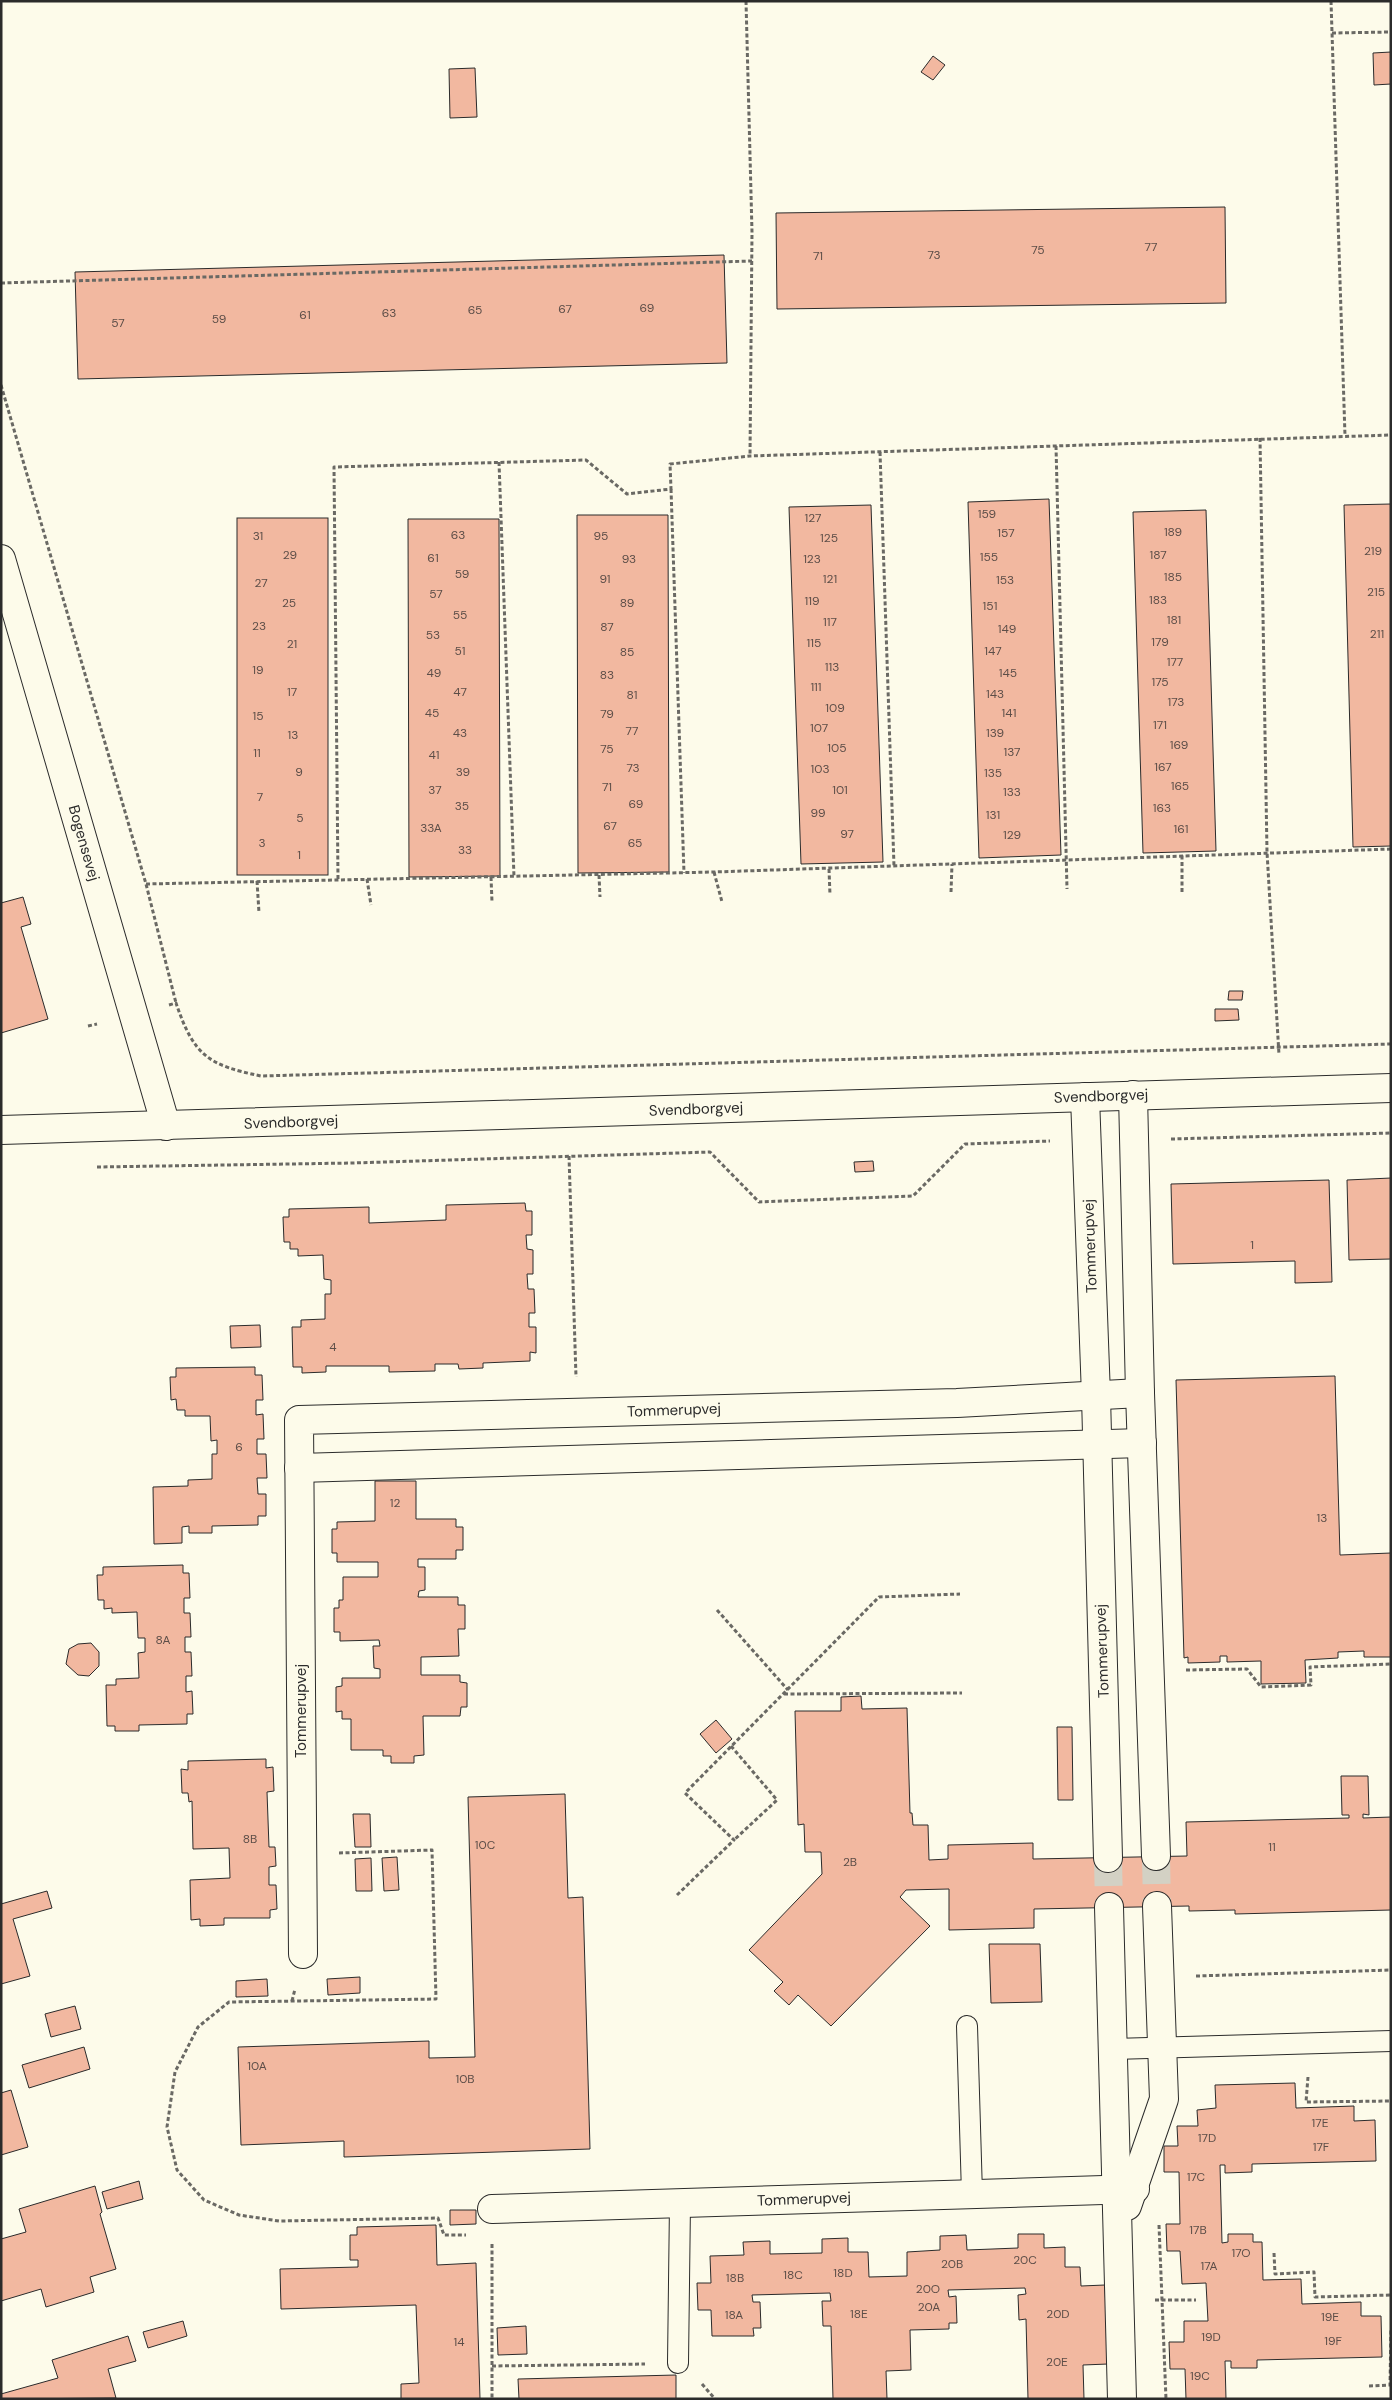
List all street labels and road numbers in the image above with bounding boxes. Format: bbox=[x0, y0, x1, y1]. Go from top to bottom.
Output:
street label: Bogensevej bbox=[64, 803, 104, 883]
street label: Svendborgvej bbox=[1053, 1084, 1149, 1108]
street label: Svendborgvej bbox=[648, 1097, 744, 1121]
street label: Svendborgvej bbox=[243, 1110, 339, 1134]
street label: Tommerupvej bbox=[1078, 1199, 1102, 1293]
street label: Tommerupvej bbox=[627, 1398, 721, 1422]
street label: Tommerupvej bbox=[1090, 1604, 1114, 1698]
street label: Tommerupvej bbox=[291, 1664, 311, 1758]
street label: Tommerupvej bbox=[757, 2187, 851, 2211]

